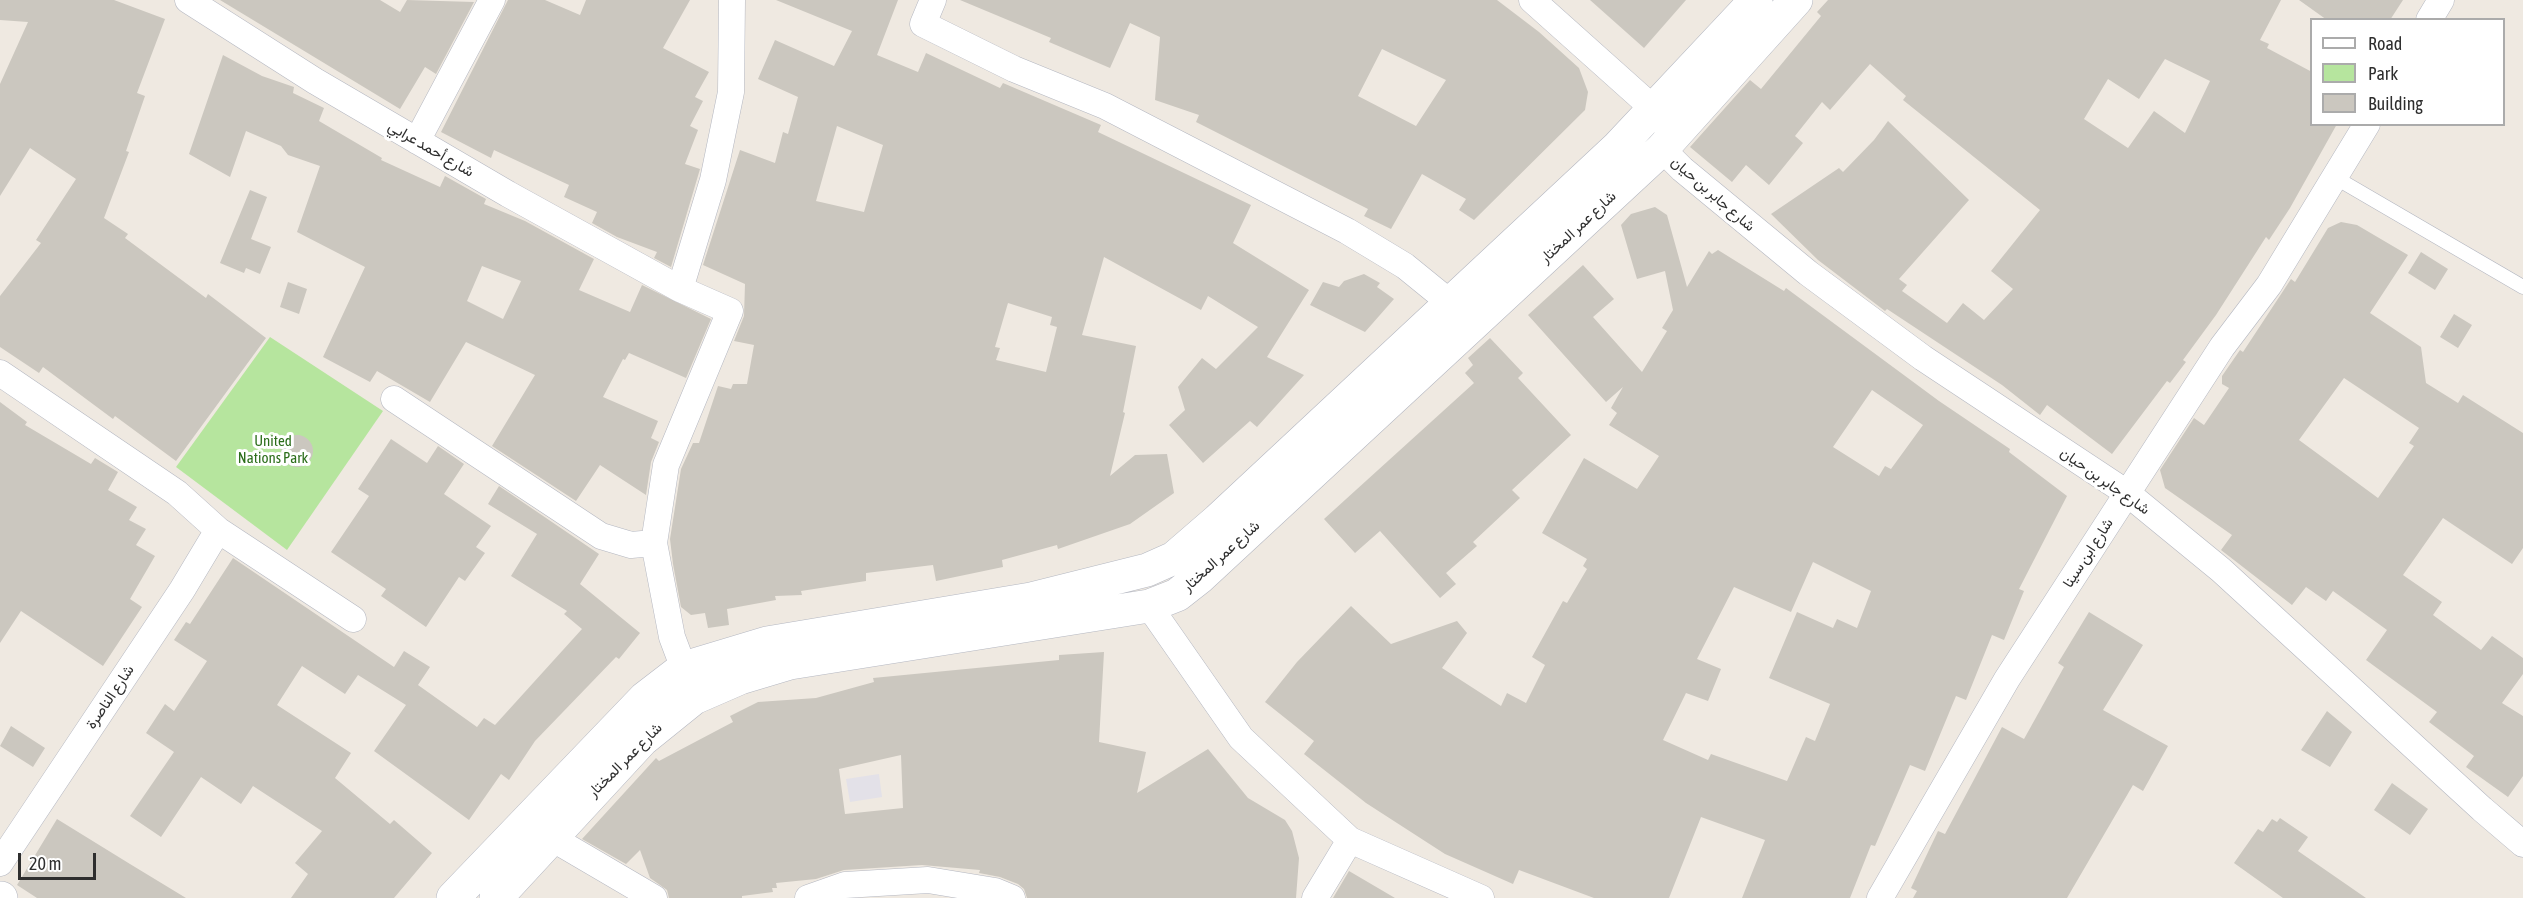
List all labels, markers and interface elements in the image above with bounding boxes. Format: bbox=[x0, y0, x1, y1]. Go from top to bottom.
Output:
legend bbox=[2310, 18, 2505, 126]
text: Road bbox=[2368, 33, 2402, 54]
text: Park bbox=[2368, 63, 2398, 84]
text: Building bbox=[2368, 93, 2423, 114]
street label: شارع أحمد عرابي bbox=[385, 117, 477, 181]
street label: شارع جابر بن حيان bbox=[1667, 153, 1759, 235]
street label: شارع عمر المختار bbox=[1536, 187, 1620, 267]
park label: United Nations Park bbox=[238, 432, 308, 467]
street label: شارع جابر بن حيان bbox=[2057, 443, 2153, 519]
street label: شارع ابن سينا bbox=[2059, 515, 2117, 591]
street label: شارع عمر المختار bbox=[1179, 517, 1263, 595]
street label: شارع الناصرة bbox=[82, 662, 138, 732]
street label: شارع عمر المختار bbox=[584, 719, 666, 801]
scale bar bbox=[21, 841, 99, 879]
text: 20 m bbox=[29, 853, 61, 874]

